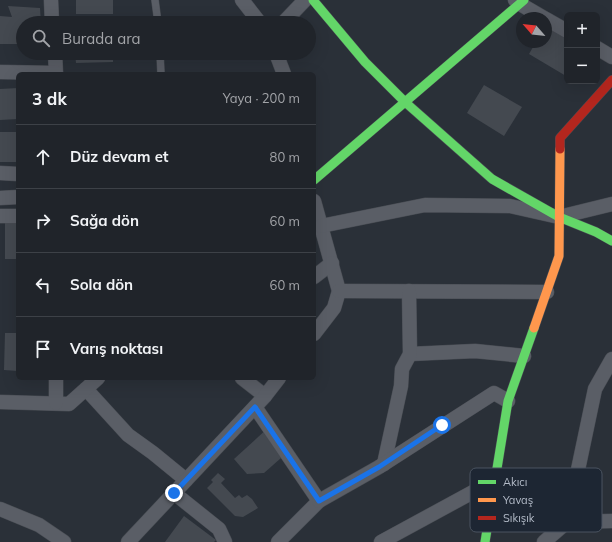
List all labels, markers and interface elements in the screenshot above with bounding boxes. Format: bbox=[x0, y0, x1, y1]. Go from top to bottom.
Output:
north arrow bbox=[516, 12, 552, 48]
map controls bbox=[564, 12, 600, 84]
button: + bbox=[564, 12, 600, 48]
search box bbox=[16, 16, 316, 60]
icon: search bbox=[30, 27, 52, 49]
text: Burada ara bbox=[62, 29, 141, 48]
button: − bbox=[564, 48, 600, 84]
text: 3 dk bbox=[32, 88, 67, 109]
text: Yaya · 200 m bbox=[223, 90, 300, 106]
icon: ahead bbox=[32, 146, 54, 168]
text: Düz devam et bbox=[70, 147, 169, 166]
text: 80 m bbox=[270, 149, 300, 165]
icon: right bbox=[32, 210, 54, 232]
text: Sağa dön bbox=[70, 211, 139, 230]
text: 60 m bbox=[270, 213, 300, 229]
icon: left bbox=[32, 274, 54, 296]
text: Sola dön bbox=[70, 275, 133, 294]
text: 60 m bbox=[270, 277, 300, 293]
icon: arrive bbox=[32, 338, 54, 360]
text: Varış noktası bbox=[70, 339, 163, 358]
route start bbox=[433, 416, 451, 434]
legend bbox=[470, 468, 602, 532]
text: Akıcı bbox=[503, 475, 527, 489]
route end bbox=[165, 484, 183, 502]
text: Yavaş bbox=[502, 493, 533, 507]
text: Sıkışık bbox=[503, 511, 535, 525]

